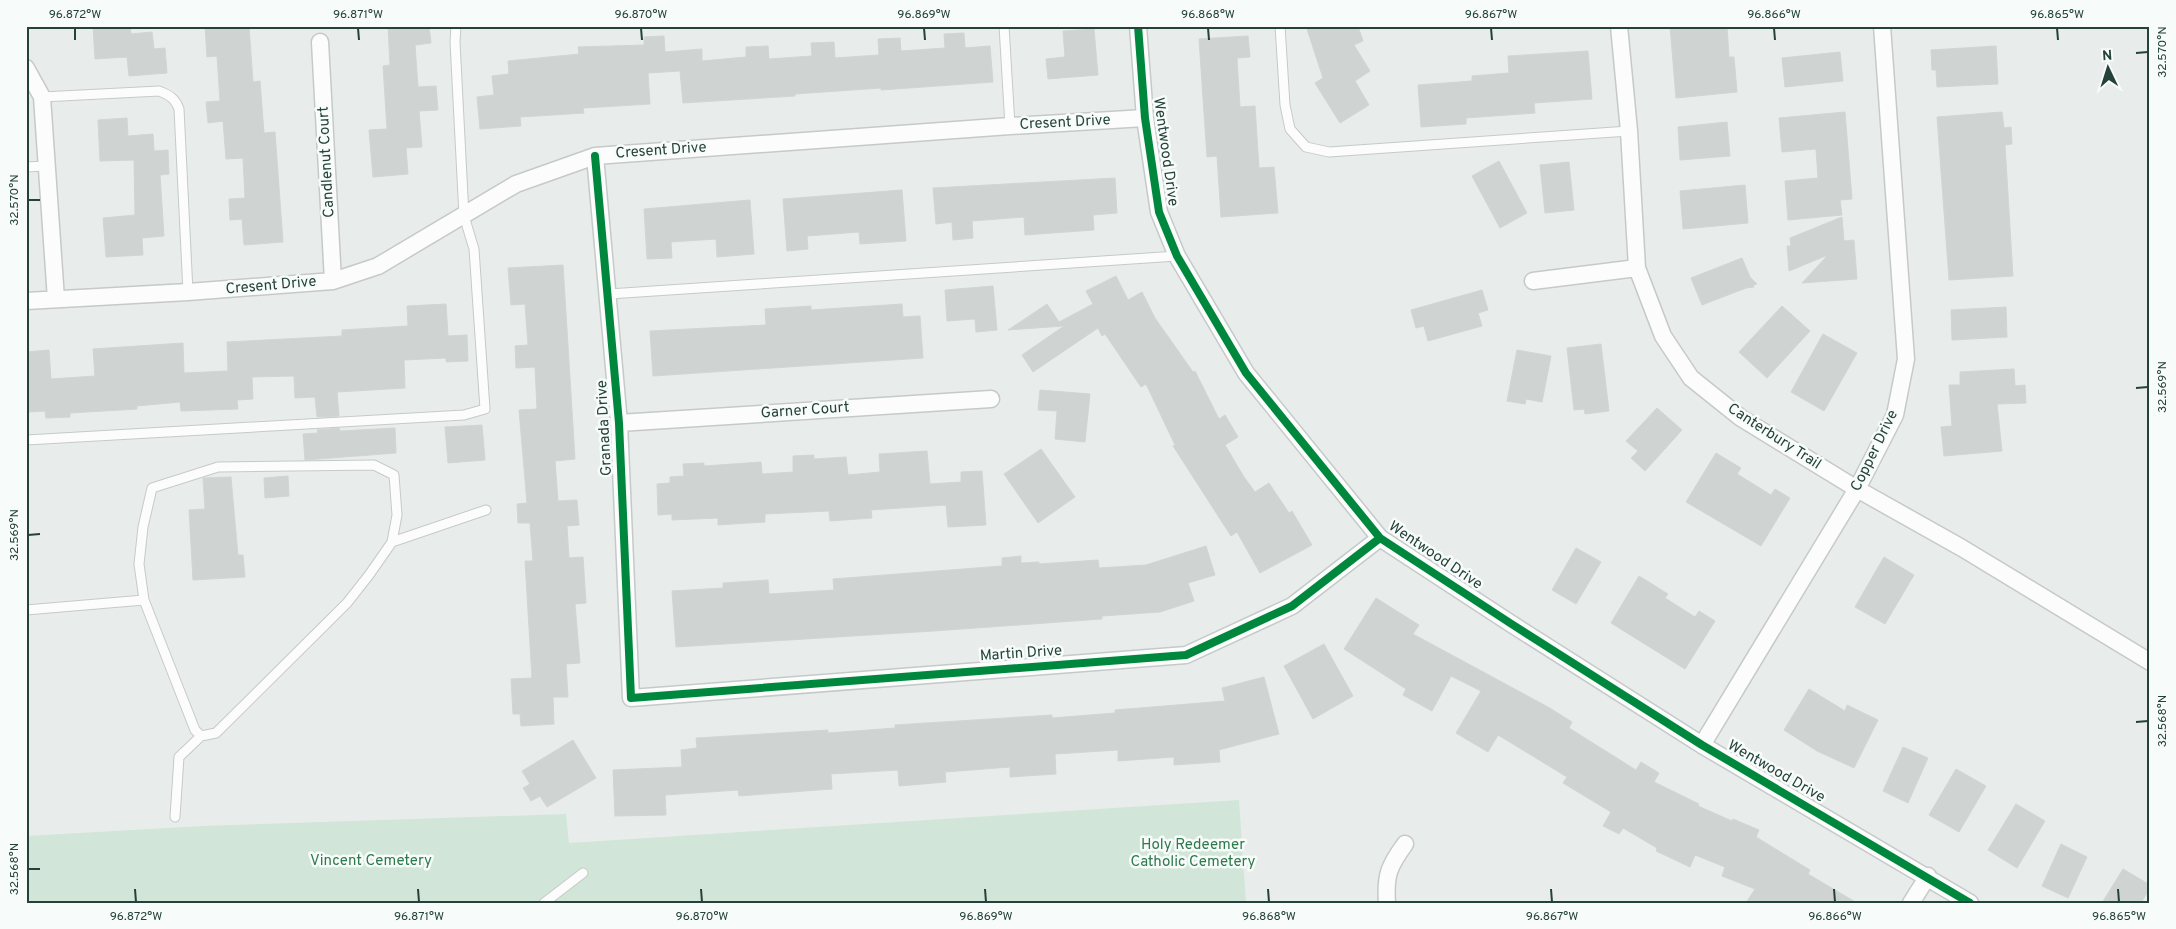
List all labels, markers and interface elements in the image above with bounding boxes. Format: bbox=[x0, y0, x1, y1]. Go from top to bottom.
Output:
text: 96.872°W bbox=[49, 7, 101, 23]
text: 96.871°W bbox=[333, 7, 383, 23]
text: 96.870°W bbox=[615, 7, 667, 23]
text: 96.869°W bbox=[897, 7, 951, 23]
text: 96.868°W bbox=[1181, 7, 1235, 23]
text: 96.867°W bbox=[1465, 7, 1517, 23]
text: 96.866°W bbox=[1747, 7, 1801, 23]
text: 96.865°W bbox=[2030, 7, 2084, 23]
text: 32.570°N bbox=[2155, 26, 2171, 78]
north arrow bbox=[2084, 42, 2134, 92]
text: N bbox=[2102, 48, 2113, 65]
street label: Wentwood Drive bbox=[1148, 96, 1182, 208]
street label: Candlenut Court bbox=[315, 106, 339, 218]
street label: Cresent Drive bbox=[1019, 111, 1111, 135]
street label: Cresent Drive bbox=[615, 138, 707, 164]
text: 32.570°N bbox=[7, 174, 23, 226]
street label: Cresent Drive bbox=[225, 273, 317, 299]
text: 32.569°N bbox=[2155, 361, 2171, 413]
street label: Granada Drive bbox=[593, 380, 617, 476]
street label: Garner Court bbox=[760, 398, 850, 424]
street label: Canterbury Trail bbox=[1724, 400, 1824, 474]
street label: Copper Drive bbox=[1847, 407, 1903, 495]
text: 32.569°N bbox=[7, 509, 23, 561]
street label: Wentwood Drive bbox=[1384, 518, 1486, 594]
street label: Martin Drive bbox=[979, 642, 1063, 666]
text: 32.568°N bbox=[2155, 695, 2171, 747]
street label: Wentwood Drive bbox=[1724, 736, 1828, 808]
park label: Holy Redeemer Catholic Cemetery bbox=[1130, 836, 1256, 872]
text: 32.568°N bbox=[7, 843, 23, 895]
park label: Vincent Cemetery bbox=[310, 852, 432, 871]
text: 96.872°W bbox=[110, 909, 162, 925]
text: 96.871°W bbox=[394, 909, 444, 925]
text: 96.870°W bbox=[676, 909, 728, 925]
text: 96.869°W bbox=[959, 909, 1013, 925]
text: 96.868°W bbox=[1242, 909, 1296, 925]
text: 96.867°W bbox=[1526, 909, 1578, 925]
text: 96.866°W bbox=[1808, 909, 1862, 925]
text: 96.865°W bbox=[2092, 909, 2146, 925]

